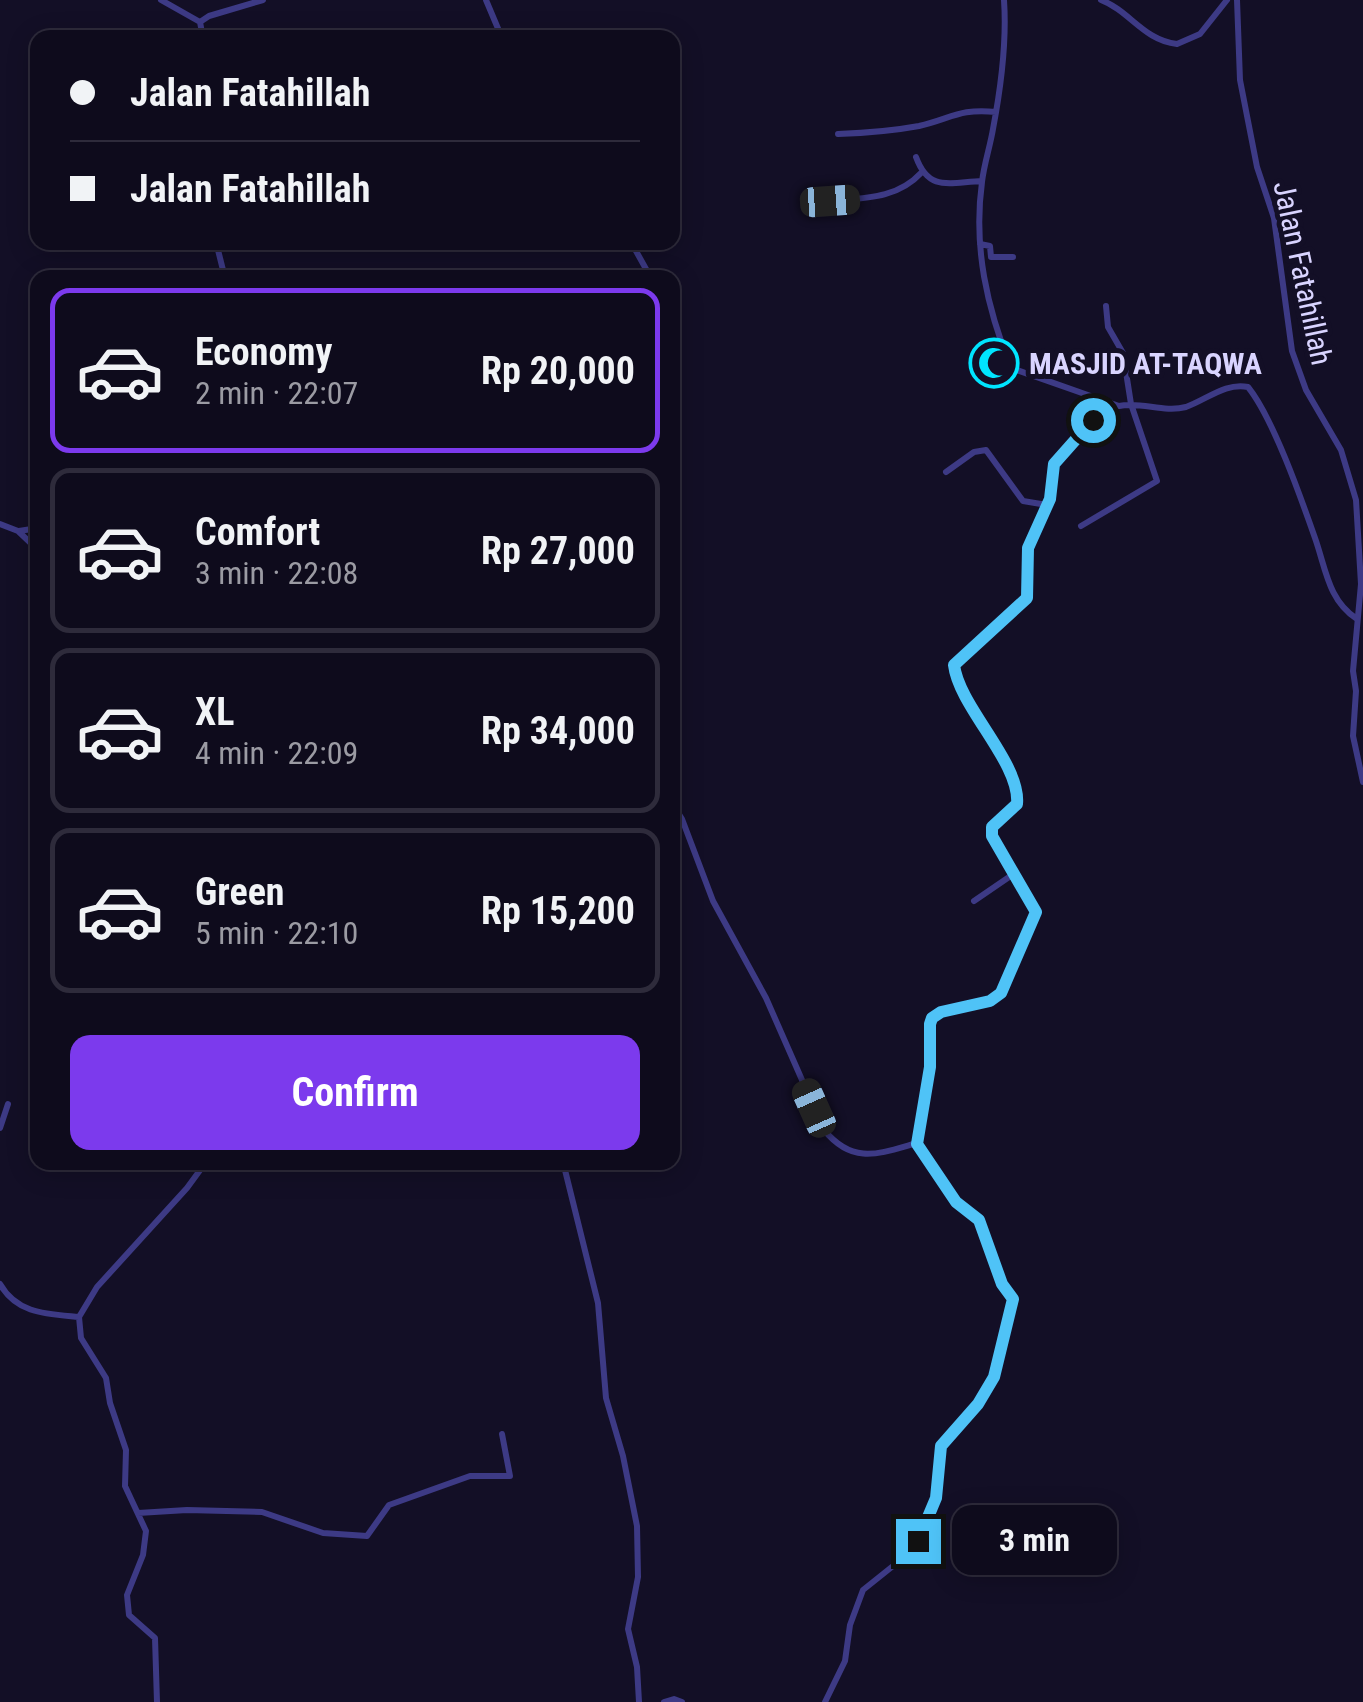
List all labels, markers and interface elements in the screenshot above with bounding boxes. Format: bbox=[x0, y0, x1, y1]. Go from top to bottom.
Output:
text: Jalan Fatahillah bbox=[130, 71, 370, 115]
text: Jalan Fatahillah bbox=[130, 167, 370, 211]
street label: Jalan Fatahillah bbox=[1266, 178, 1340, 368]
car bbox=[799, 184, 861, 218]
icon: car bbox=[75, 326, 165, 416]
text: Economy bbox=[195, 330, 332, 374]
mosque icon: MASJID AT-TAQWA bbox=[968, 337, 1020, 389]
place label: MASJID AT-TAQWA bbox=[1029, 346, 1262, 381]
text: Rp 20,000 bbox=[481, 349, 635, 393]
text: 2 min · 22:07 bbox=[195, 374, 358, 412]
route start bbox=[1071, 398, 1116, 443]
icon: car bbox=[75, 506, 165, 596]
text: Comfort bbox=[195, 510, 320, 554]
text: Rp 27,000 bbox=[481, 529, 635, 573]
text: 3 min · 22:08 bbox=[195, 554, 358, 592]
icon: car bbox=[75, 686, 165, 776]
text: XL bbox=[195, 690, 234, 734]
text: Rp 34,000 bbox=[481, 709, 635, 753]
text: 4 min · 22:09 bbox=[195, 734, 358, 772]
icon: car bbox=[75, 866, 165, 956]
text: Green bbox=[195, 870, 285, 914]
text: Rp 15,200 bbox=[481, 889, 635, 933]
text: 5 min · 22:10 bbox=[195, 914, 358, 952]
button: Confirm bbox=[70, 1035, 640, 1150]
car bbox=[788, 1074, 840, 1142]
callout: 3 min bbox=[953, 1506, 1118, 1576]
route end bbox=[896, 1519, 941, 1564]
text: 3 min bbox=[999, 1521, 1070, 1559]

